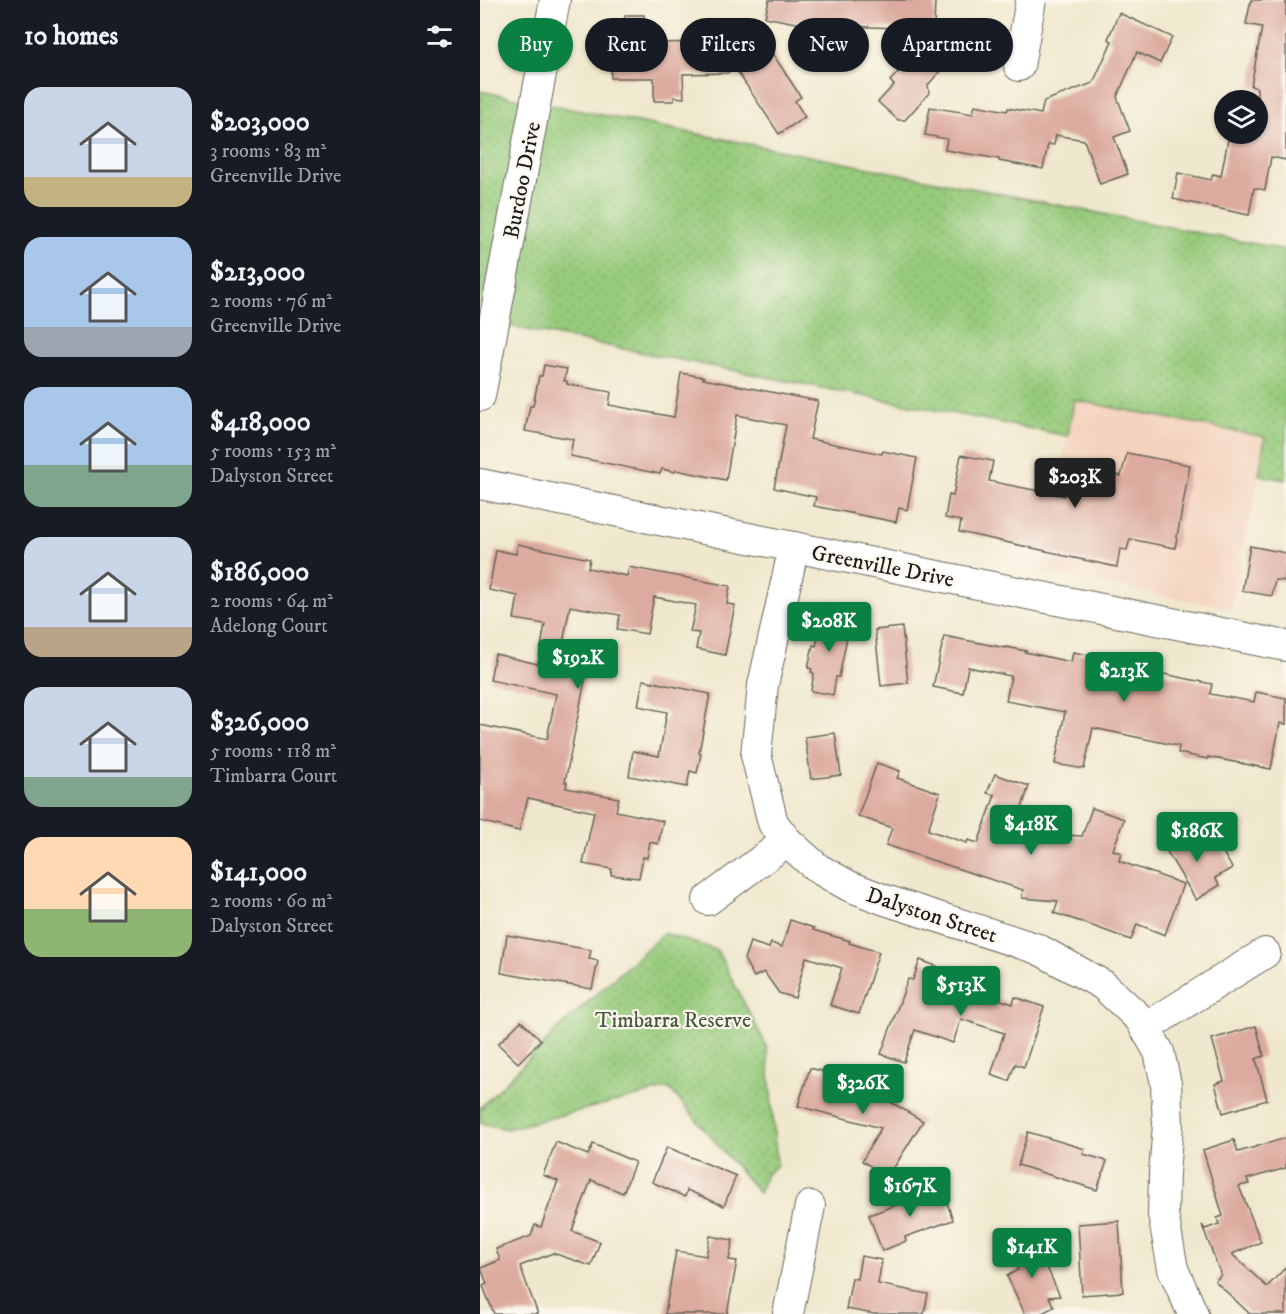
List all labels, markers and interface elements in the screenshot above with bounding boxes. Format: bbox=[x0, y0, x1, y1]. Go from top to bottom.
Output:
chip: Buy bbox=[498, 18, 573, 72]
chip: Rent bbox=[585, 18, 668, 72]
chip: Filters bbox=[680, 18, 776, 72]
chip: New bbox=[788, 18, 869, 72]
chip: Apartment bbox=[881, 18, 1013, 72]
text: 10 homes bbox=[24, 20, 118, 53]
icon: filters bbox=[423, 20, 456, 53]
map controls bbox=[1214, 90, 1268, 144]
button: layers bbox=[1214, 90, 1268, 144]
text: $203,000 bbox=[210, 106, 310, 139]
icon: home bbox=[72, 111, 144, 183]
street label: Burdoo Drive bbox=[498, 119, 547, 241]
text: 3 rooms · 83 m² bbox=[210, 139, 326, 164]
text: Greenville Drive bbox=[210, 164, 341, 189]
text: $213,000 bbox=[210, 256, 305, 289]
icon: home bbox=[72, 261, 144, 333]
text: 2 rooms · 76 m² bbox=[210, 289, 332, 314]
text: Greenville Drive bbox=[210, 314, 341, 339]
text: $418,000 bbox=[210, 406, 311, 439]
icon: home bbox=[72, 411, 144, 483]
text: 5 rooms · 153 m² bbox=[210, 439, 336, 464]
pin: $203K bbox=[1033, 458, 1117, 509]
text: Dalyston Street bbox=[210, 464, 334, 489]
text: $203K bbox=[1048, 465, 1102, 490]
street label: Greenville Drive bbox=[809, 539, 956, 594]
text: $186,000 bbox=[210, 556, 309, 589]
icon: home bbox=[72, 561, 144, 633]
text: 2 rooms · 64 m² bbox=[210, 589, 333, 614]
pin: $208K bbox=[787, 602, 871, 653]
text: $208K bbox=[801, 609, 857, 634]
text: Adelong Court bbox=[210, 614, 328, 639]
pin: $192K bbox=[536, 639, 620, 690]
text: $192K bbox=[552, 646, 604, 671]
pin: $213K bbox=[1082, 652, 1166, 703]
text: $213K bbox=[1099, 659, 1149, 684]
text: $326,000 bbox=[210, 706, 309, 739]
icon: home bbox=[72, 711, 144, 783]
text: 5 rooms · 118 m² bbox=[210, 739, 336, 764]
text: Timbarra Court bbox=[210, 764, 337, 789]
pin: $418K bbox=[989, 805, 1073, 856]
text: $418K bbox=[1004, 812, 1058, 837]
pin: $186K bbox=[1155, 812, 1239, 863]
text: $186K bbox=[1171, 819, 1223, 844]
text: $141,000 bbox=[210, 856, 307, 889]
icon: home bbox=[72, 861, 144, 933]
street label: Dalyston Street bbox=[863, 882, 1000, 949]
text: 2 rooms · 60 m² bbox=[210, 889, 332, 914]
text: Dalyston Street bbox=[210, 914, 334, 939]
pin: $513K bbox=[919, 966, 1003, 1017]
text: $513K bbox=[936, 973, 986, 998]
park label: Timbarra Reserve bbox=[595, 1007, 751, 1034]
pin: $326K bbox=[821, 1064, 905, 1115]
text: $326K bbox=[837, 1071, 889, 1096]
pin: $167K bbox=[868, 1167, 952, 1218]
text: $167K bbox=[883, 1174, 937, 1199]
pin: $141K bbox=[990, 1228, 1074, 1279]
text: $141K bbox=[1006, 1235, 1058, 1260]

